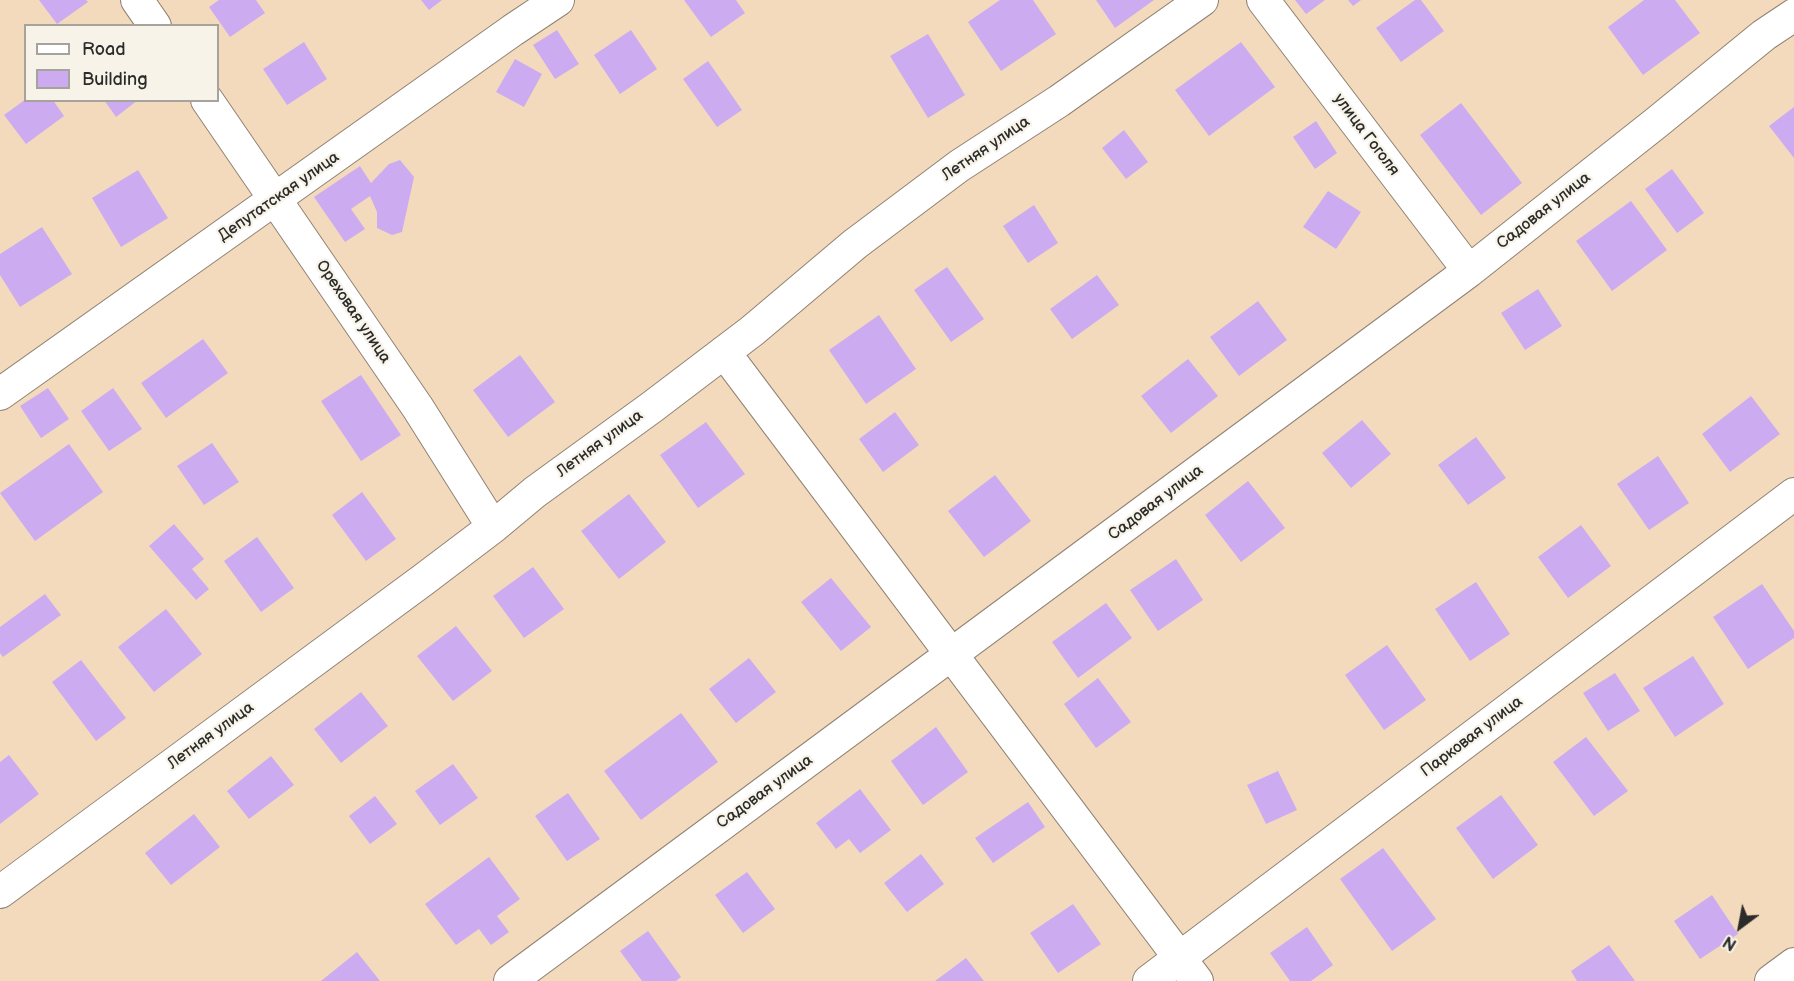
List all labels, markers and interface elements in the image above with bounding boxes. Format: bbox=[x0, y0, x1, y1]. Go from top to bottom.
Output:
legend bbox=[24, 24, 219, 102]
text: Road bbox=[82, 39, 126, 60]
text: Building bbox=[82, 69, 148, 90]
street label: улица Гоголя bbox=[1329, 90, 1403, 180]
street label: Летняя улица bbox=[938, 113, 1034, 185]
street label: Депутатская улица bbox=[215, 148, 343, 246]
street label: Садовая улица bbox=[1493, 168, 1595, 254]
street label: Ореховая улица bbox=[311, 257, 395, 367]
street label: Летняя улица bbox=[553, 406, 647, 482]
street label: Садовая улица bbox=[1105, 461, 1207, 545]
street label: Парковая улица bbox=[1417, 693, 1527, 781]
street label: Летняя улица bbox=[164, 698, 258, 774]
street label: Садовая улица bbox=[713, 751, 817, 833]
north arrow bbox=[1710, 897, 1770, 957]
text: N bbox=[1720, 931, 1740, 954]

